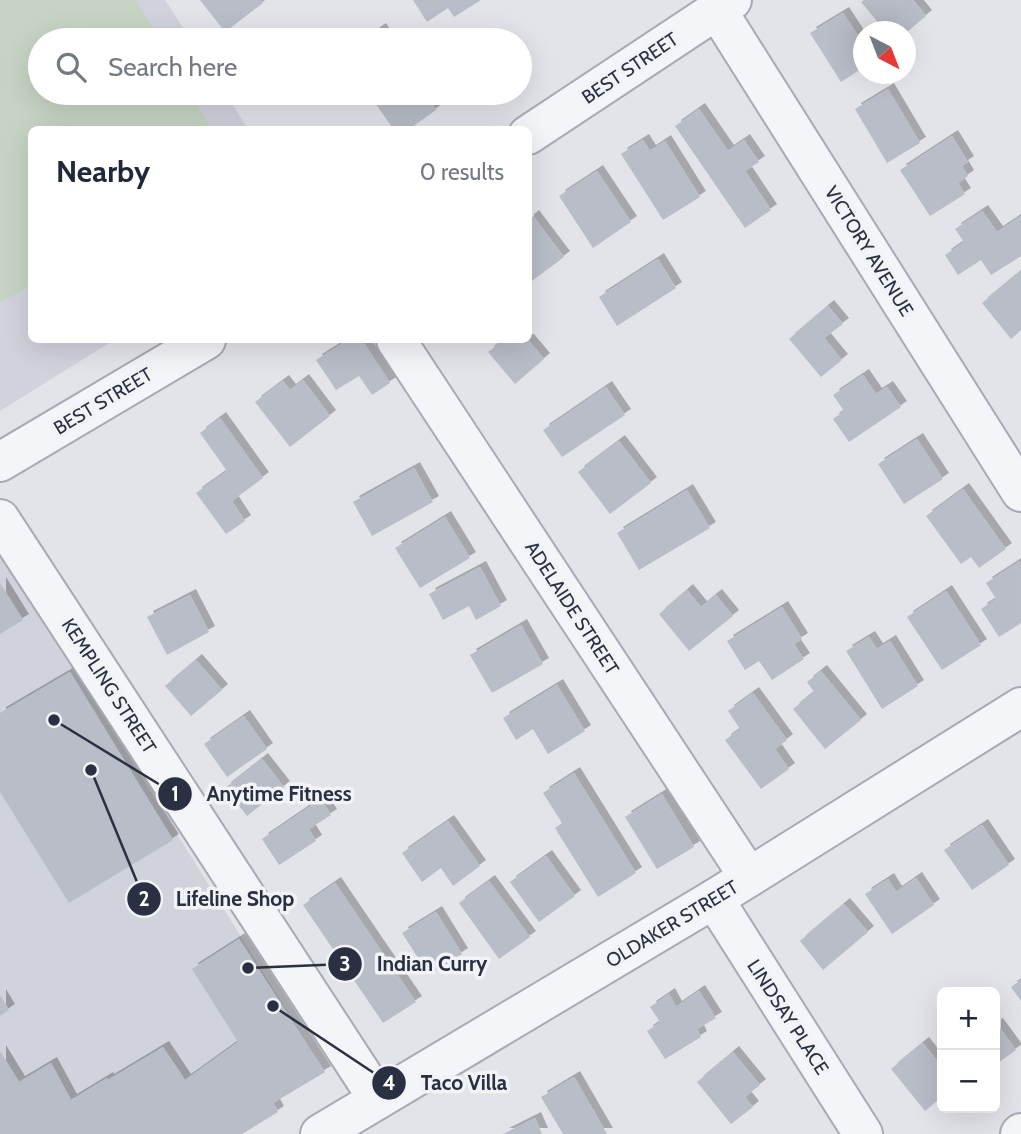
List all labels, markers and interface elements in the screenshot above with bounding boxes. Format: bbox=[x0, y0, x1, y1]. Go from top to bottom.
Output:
north arrow bbox=[853, 21, 916, 84]
street label: BEST STREET bbox=[577, 27, 683, 109]
search box bbox=[28, 28, 532, 105]
icon: search bbox=[52, 48, 90, 86]
text: Search here bbox=[108, 51, 237, 83]
text: Nearby bbox=[56, 153, 150, 190]
text: 0 results bbox=[420, 158, 504, 186]
street label: VICTORY AVENUE bbox=[820, 182, 918, 320]
street label: BEST STREET bbox=[49, 362, 157, 440]
street label: ADELAIDE STREET bbox=[520, 537, 624, 679]
street label: KEMPLING STREET bbox=[57, 614, 161, 758]
callout: Anytime Fitness bbox=[157, 773, 365, 815]
text: 1 bbox=[171, 781, 179, 806]
text: Anytime Fitness bbox=[206, 781, 352, 806]
street label: OLDAKER STREET bbox=[602, 875, 742, 973]
callout: Lifeline Shop bbox=[127, 878, 309, 920]
text: 2 bbox=[138, 886, 150, 911]
text: Lifeline Shop bbox=[176, 886, 294, 911]
callout: Indian Curry bbox=[328, 943, 501, 985]
text: 3 bbox=[339, 951, 351, 976]
text: Indian Curry bbox=[377, 951, 488, 976]
street label: LINDSAY PLACE bbox=[742, 955, 834, 1079]
map controls bbox=[937, 987, 1000, 1113]
button: + bbox=[937, 987, 1000, 1050]
button: − bbox=[937, 1050, 1000, 1113]
callout: Taco Villa bbox=[372, 1062, 521, 1104]
text: 4 bbox=[382, 1070, 396, 1095]
text: Taco Villa bbox=[421, 1070, 508, 1095]

